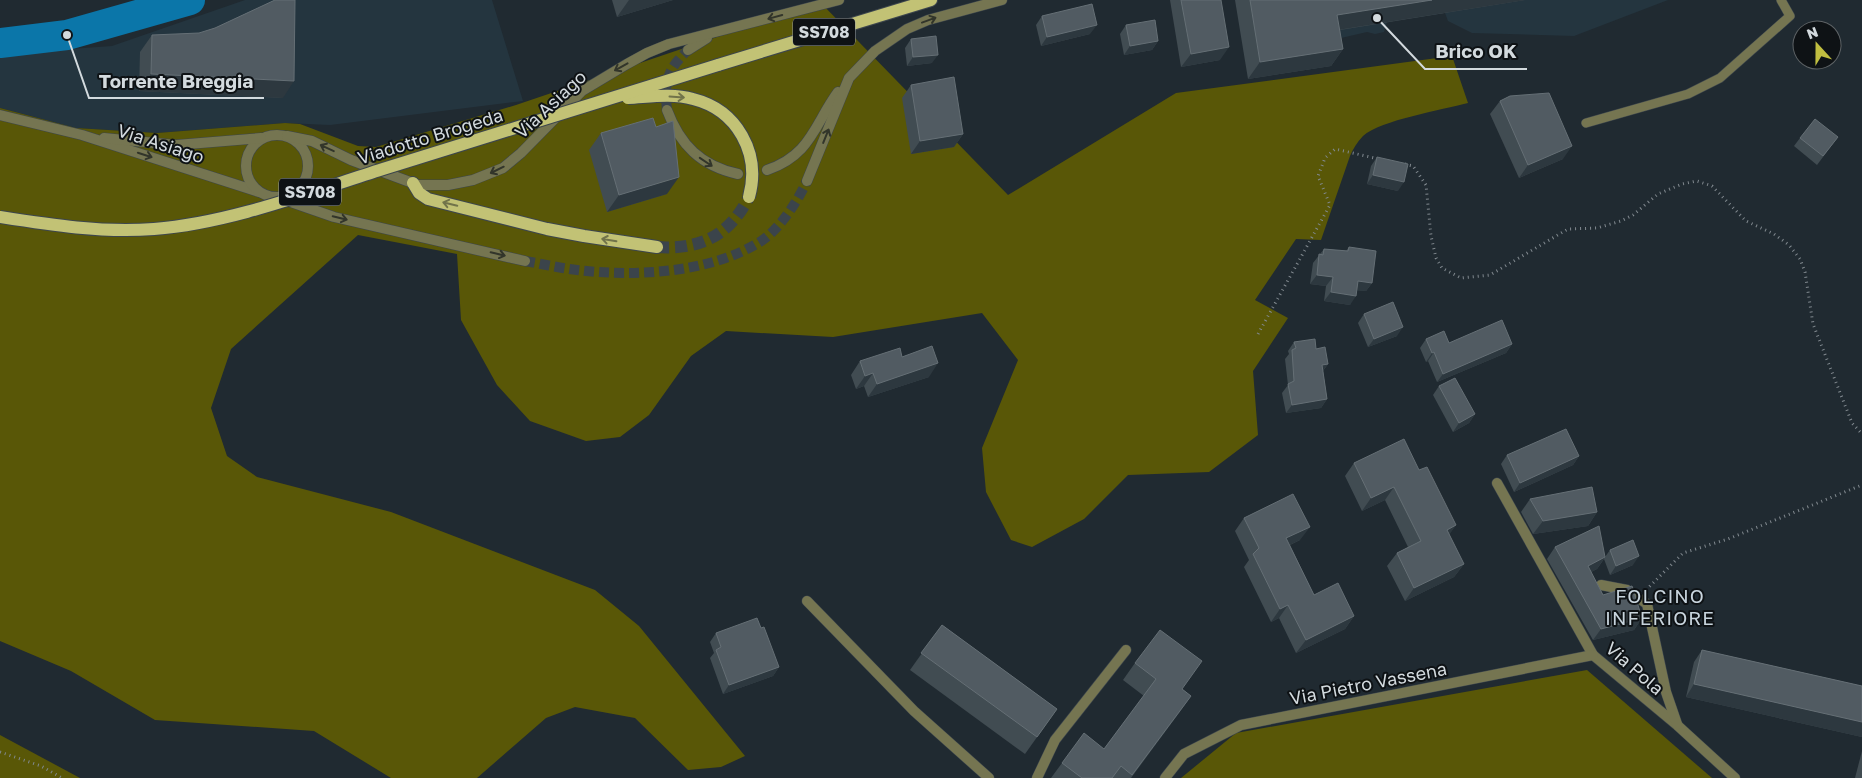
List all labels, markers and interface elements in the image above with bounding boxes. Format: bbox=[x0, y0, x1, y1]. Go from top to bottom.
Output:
one-way arrow bbox=[768, 13, 784, 22]
one-way arrow bbox=[920, 15, 936, 24]
road number: SS708 bbox=[793, 18, 855, 46]
north arrow bbox=[1792, 20, 1842, 70]
text: N bbox=[1804, 23, 1820, 42]
callout: Brico OK bbox=[1425, 35, 1527, 69]
text: Brico OK bbox=[1435, 39, 1517, 62]
one-way arrow bbox=[614, 63, 629, 72]
callout: Torrente Breggia bbox=[89, 64, 264, 98]
street label: Via Asiago bbox=[510, 65, 590, 143]
text: Torrente Breggia bbox=[99, 69, 253, 92]
one-way arrow bbox=[668, 92, 684, 101]
street label: Viadotto Brogeda bbox=[355, 103, 505, 169]
street label: Via Asiago bbox=[115, 119, 207, 167]
one-way arrow bbox=[821, 129, 831, 144]
one-way arrow bbox=[320, 143, 335, 153]
one-way arrow bbox=[137, 151, 153, 161]
one-way arrow bbox=[698, 157, 712, 167]
one-way arrow bbox=[490, 166, 505, 176]
road number: SS708 bbox=[279, 178, 341, 206]
one-way arrow bbox=[443, 199, 459, 208]
one-way arrow bbox=[332, 214, 348, 223]
one-way arrow bbox=[601, 235, 617, 245]
one-way arrow bbox=[490, 250, 506, 259]
district label: FOLCINO INFERIORE bbox=[1605, 584, 1715, 629]
street label: Via Pola bbox=[1601, 637, 1669, 699]
street label: Via Pietro Vassena bbox=[1287, 657, 1449, 709]

